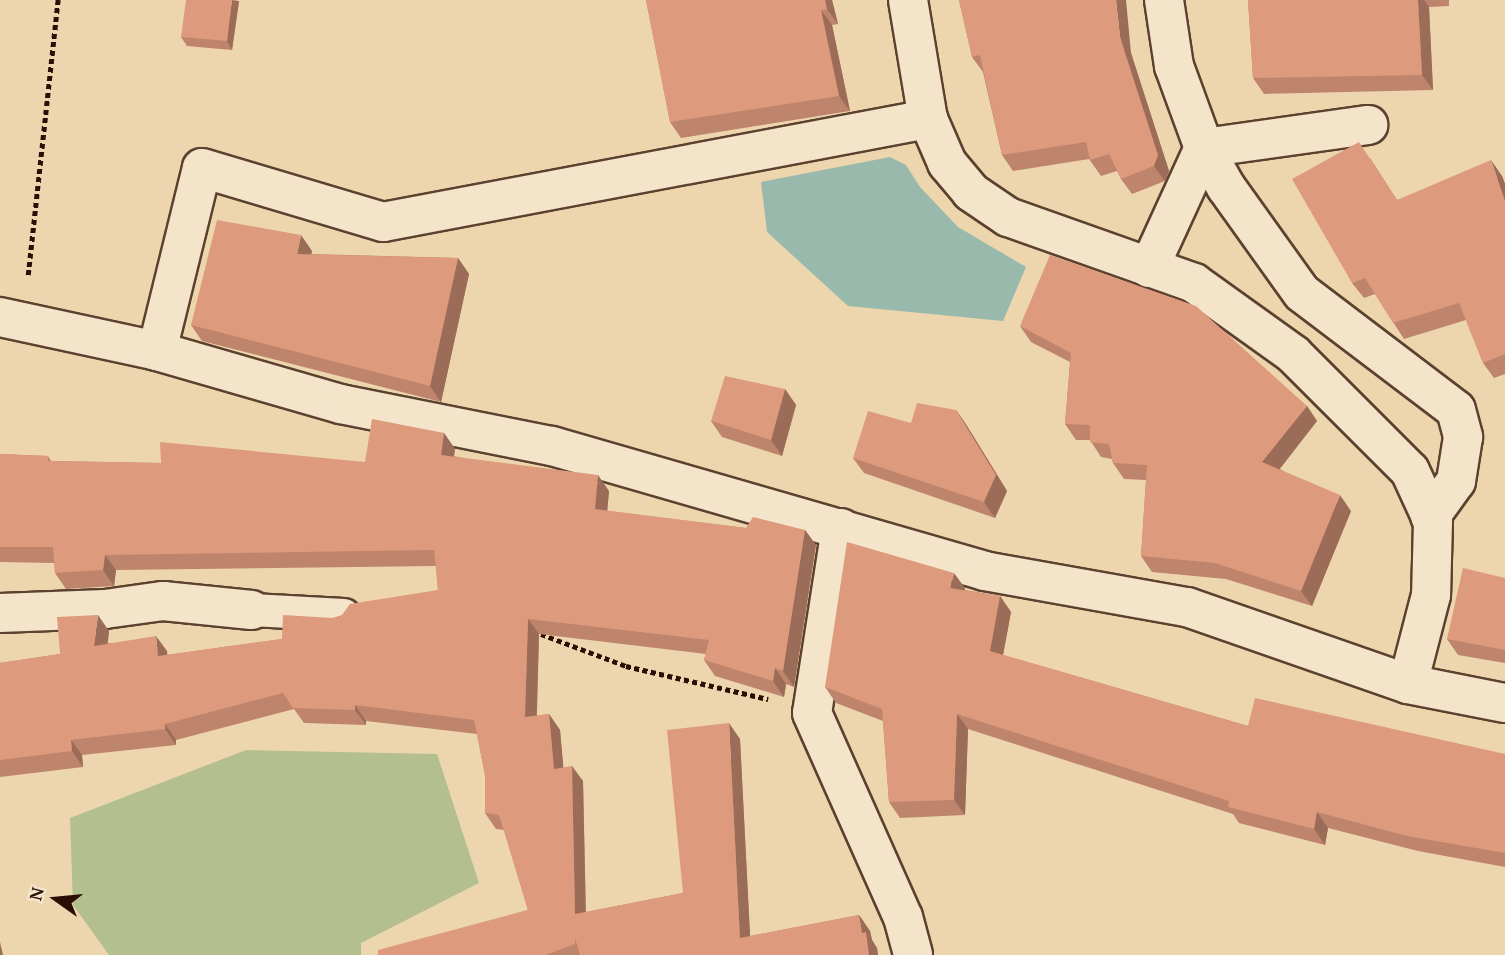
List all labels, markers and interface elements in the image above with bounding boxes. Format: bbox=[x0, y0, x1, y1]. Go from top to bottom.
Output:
north arrow bbox=[21, 864, 91, 934]
text: N bbox=[21, 884, 51, 903]

